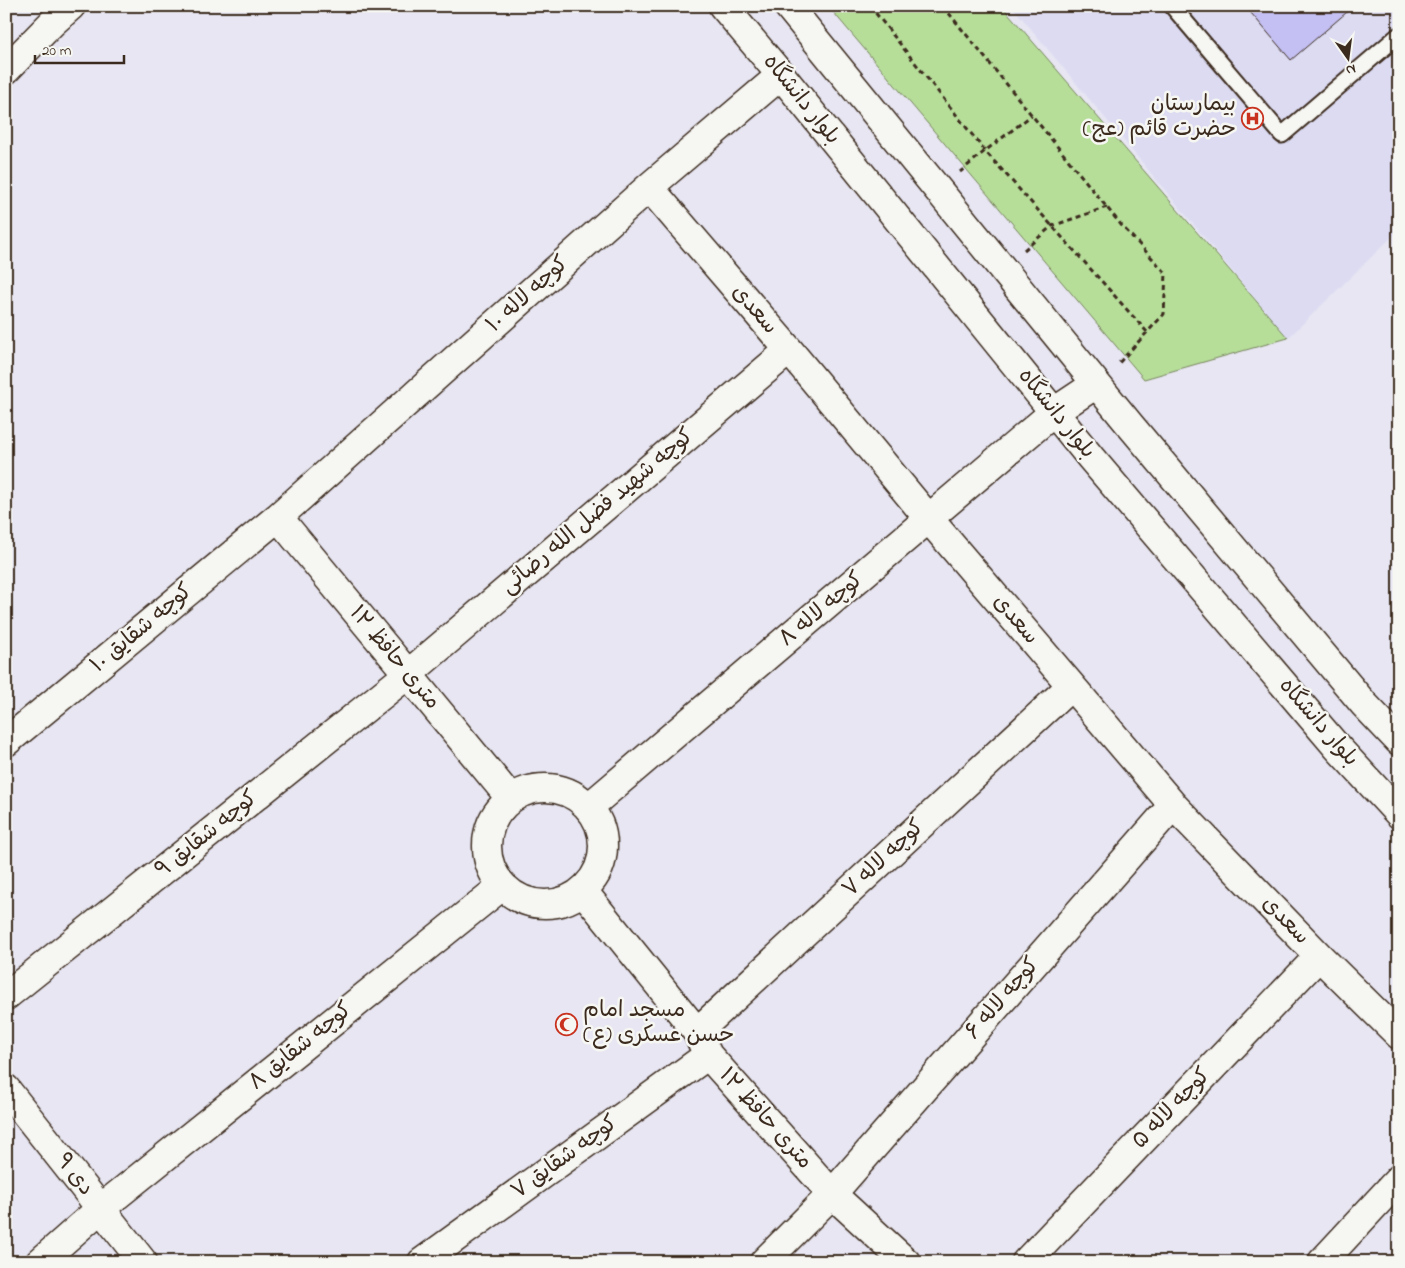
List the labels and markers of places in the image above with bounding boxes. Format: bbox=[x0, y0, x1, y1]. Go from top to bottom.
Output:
place label: بیمارستان حضرت قائم (عج) bbox=[1083, 89, 1236, 146]
hospital icon: بیمارستان حضرت قائم (عج) bbox=[1240, 106, 1264, 130]
place label: مسجد امام حسن عسکری (ع) bbox=[583, 995, 734, 1052]
mosque icon: مسجد امام حسن عسکری (ع) bbox=[555, 1012, 579, 1036]

